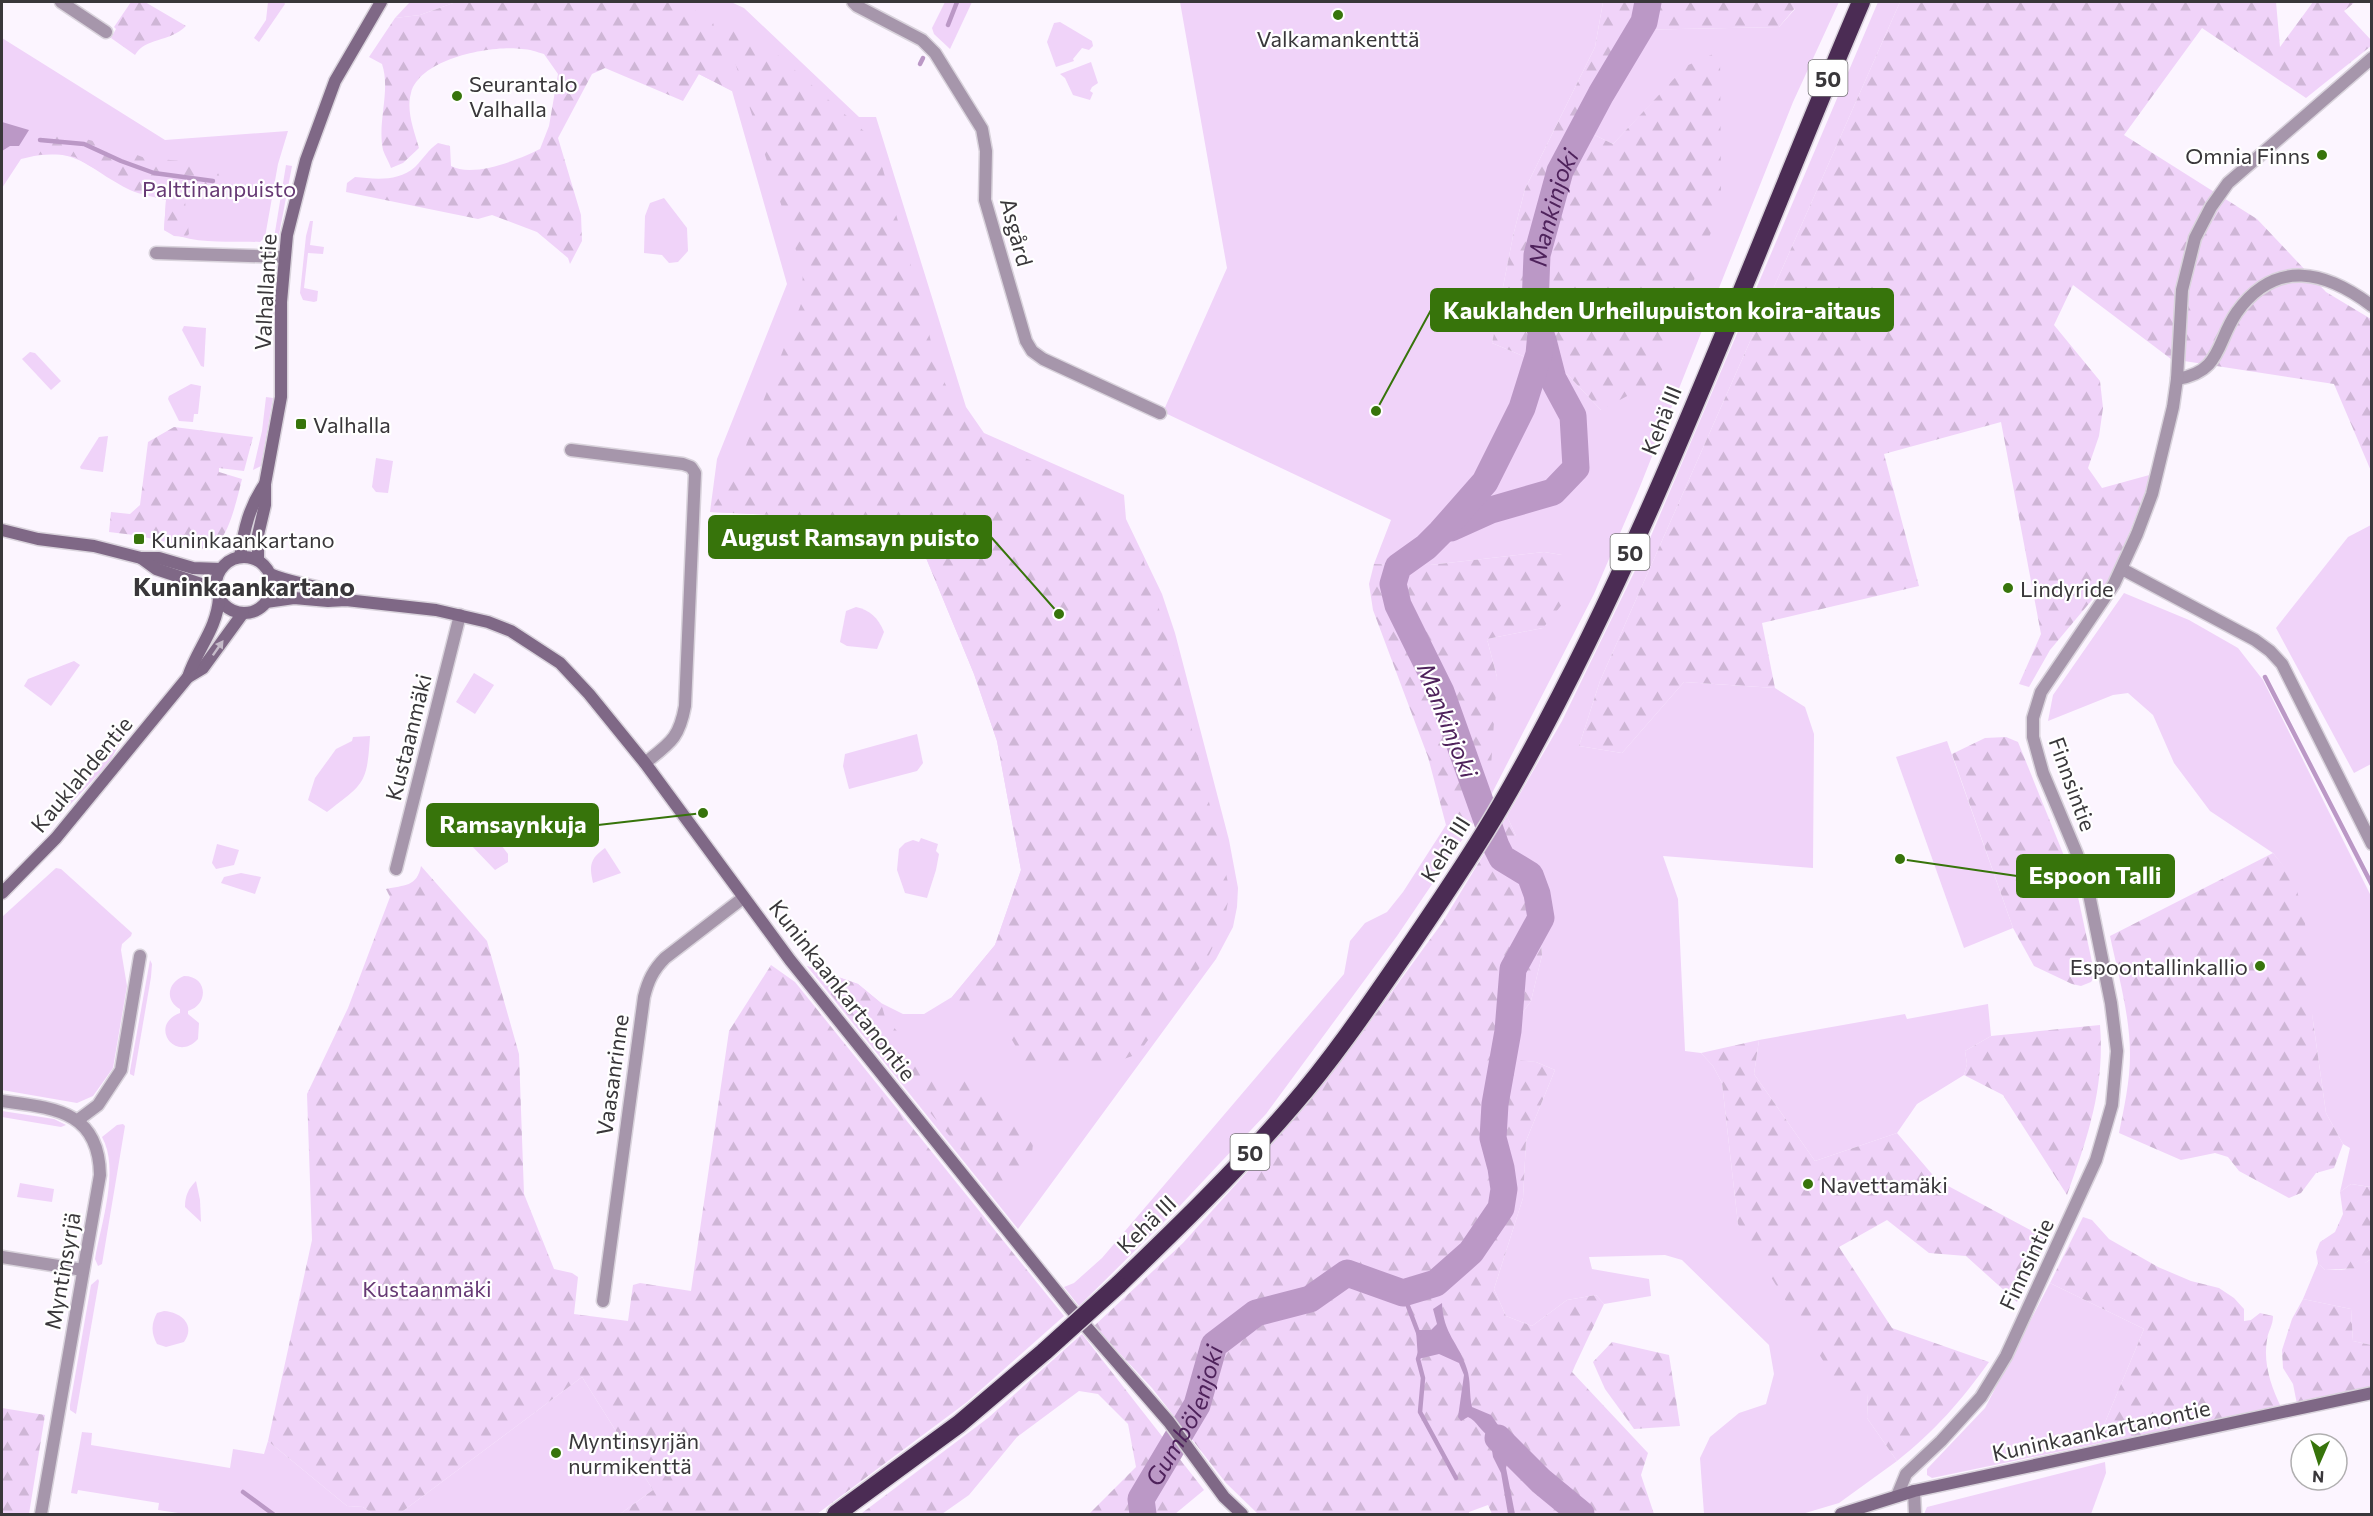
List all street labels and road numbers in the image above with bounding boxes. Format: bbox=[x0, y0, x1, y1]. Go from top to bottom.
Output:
road number: 50 bbox=[1808, 60, 1848, 96]
street label: Asgård bbox=[995, 195, 1039, 269]
street label: Valhallantie bbox=[248, 233, 282, 351]
street label: Kehä III bbox=[1635, 381, 1687, 459]
road number: 50 bbox=[1610, 534, 1650, 570]
street label: Kustaanmäki bbox=[379, 671, 437, 803]
street label: Kauklahdentie bbox=[25, 710, 137, 838]
street label: Finnsintie bbox=[2044, 733, 2102, 835]
street label: Kehä III bbox=[1414, 811, 1476, 887]
street label: Kuninkaankartanontie bbox=[764, 894, 922, 1086]
street label: Vaasanrinne bbox=[590, 1013, 634, 1137]
road number: 50 bbox=[1230, 1134, 1270, 1170]
street label: Kehä III bbox=[1111, 1189, 1181, 1259]
street label: Myntinsyrjä bbox=[38, 1210, 86, 1332]
street label: Finnsintie bbox=[1993, 1214, 2059, 1314]
street label: Kuninkaankartanontie bbox=[1989, 1394, 2213, 1466]

